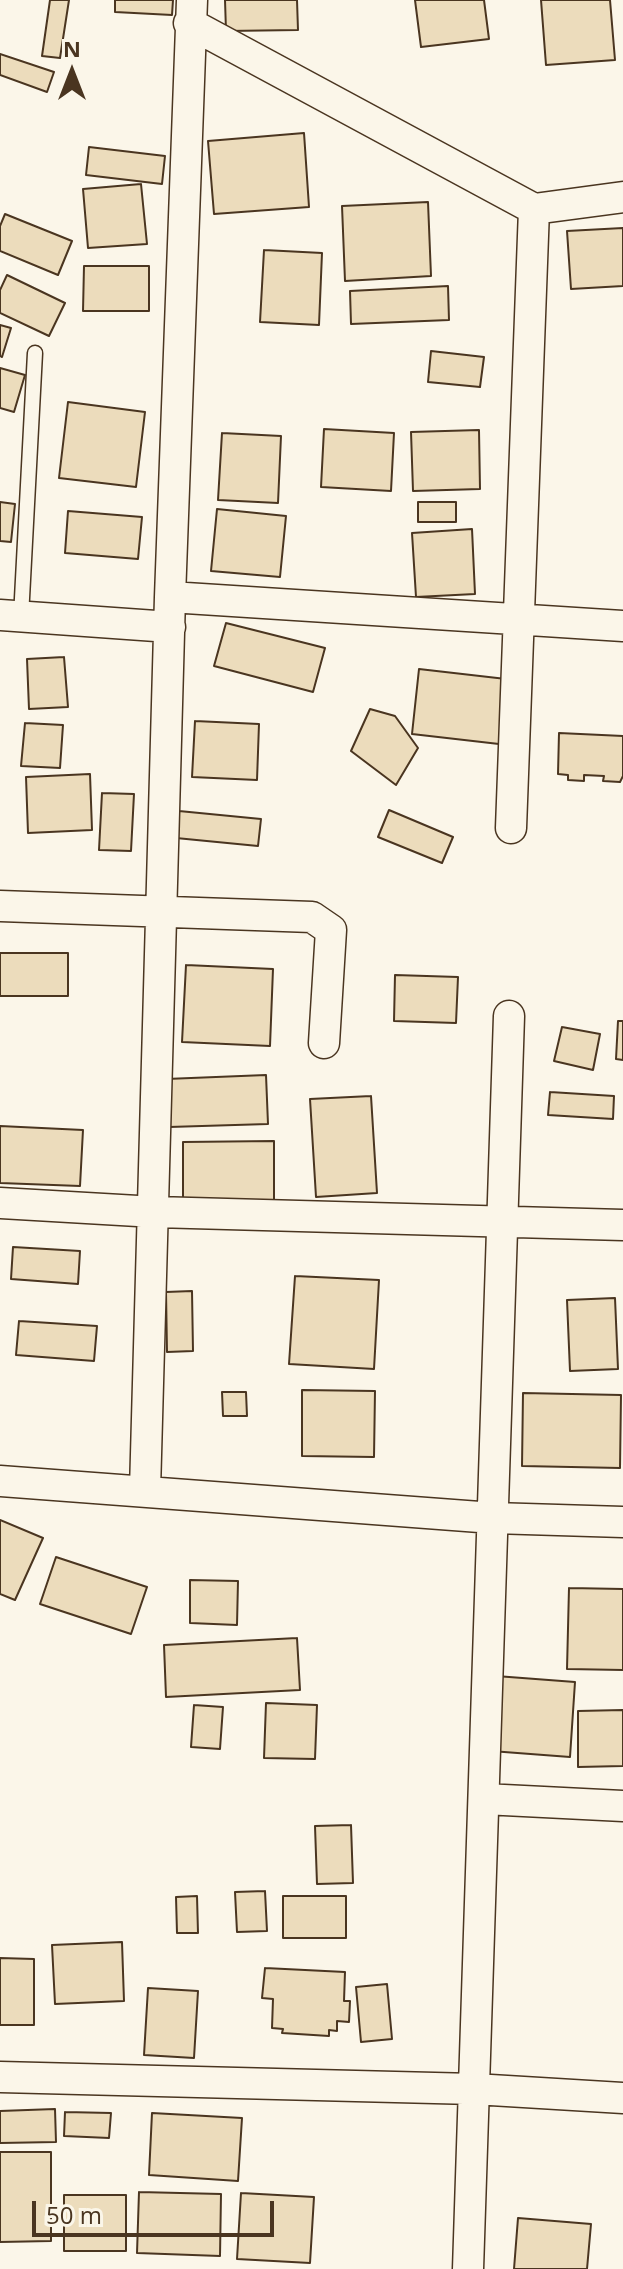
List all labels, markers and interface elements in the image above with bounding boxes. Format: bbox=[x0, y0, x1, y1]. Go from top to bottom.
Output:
north arrow bbox=[32, 32, 112, 112]
text: N bbox=[63, 33, 81, 63]
scale bar bbox=[36, 2185, 278, 2235]
text: 50 m bbox=[46, 2198, 102, 2231]

